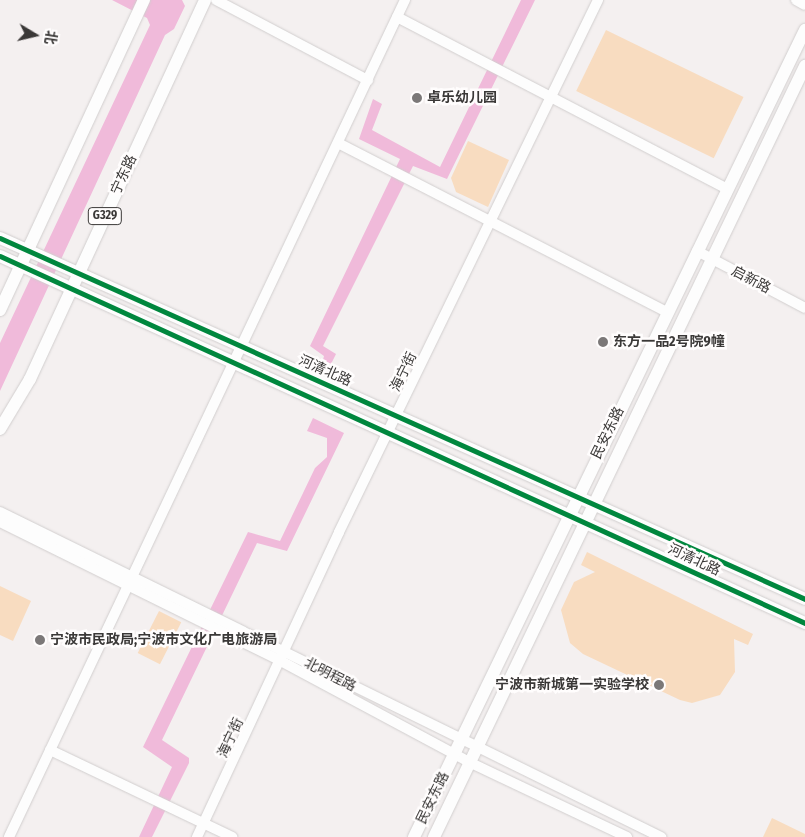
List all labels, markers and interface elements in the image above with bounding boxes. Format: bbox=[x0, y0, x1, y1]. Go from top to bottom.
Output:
north arrow bbox=[10, 10, 60, 60]
text: 北 bbox=[41, 29, 60, 46]
place label: 卓乐幼儿园 bbox=[427, 90, 497, 106]
marker: 卓乐幼儿园 bbox=[411, 92, 423, 104]
street label: 宁东路 bbox=[108, 152, 140, 198]
road number: G329 bbox=[88, 207, 122, 226]
street label: 启新路 bbox=[729, 263, 773, 297]
place label: 东方一品2号院9幢 bbox=[613, 334, 725, 350]
marker: 东方一品2号院9幢 bbox=[597, 336, 609, 348]
street label: 海宁街 bbox=[387, 349, 421, 395]
street label: 河清北路 bbox=[296, 352, 354, 390]
street label: 民安东路 bbox=[588, 404, 628, 462]
street label: 河清北路 bbox=[665, 541, 723, 579]
place label: 宁波市民政局;宁波市文化广电旅游局 bbox=[50, 632, 277, 648]
marker: 宁波市民政局;宁波市文化广电旅游局 bbox=[34, 634, 46, 646]
street label: 北明程路 bbox=[301, 655, 359, 695]
place label: 宁波市新城第一实验学校 bbox=[495, 677, 649, 693]
marker: 宁波市新城第一实验学校 bbox=[653, 679, 665, 691]
street label: 海宁街 bbox=[215, 715, 247, 761]
street label: 民安东路 bbox=[413, 769, 453, 827]

